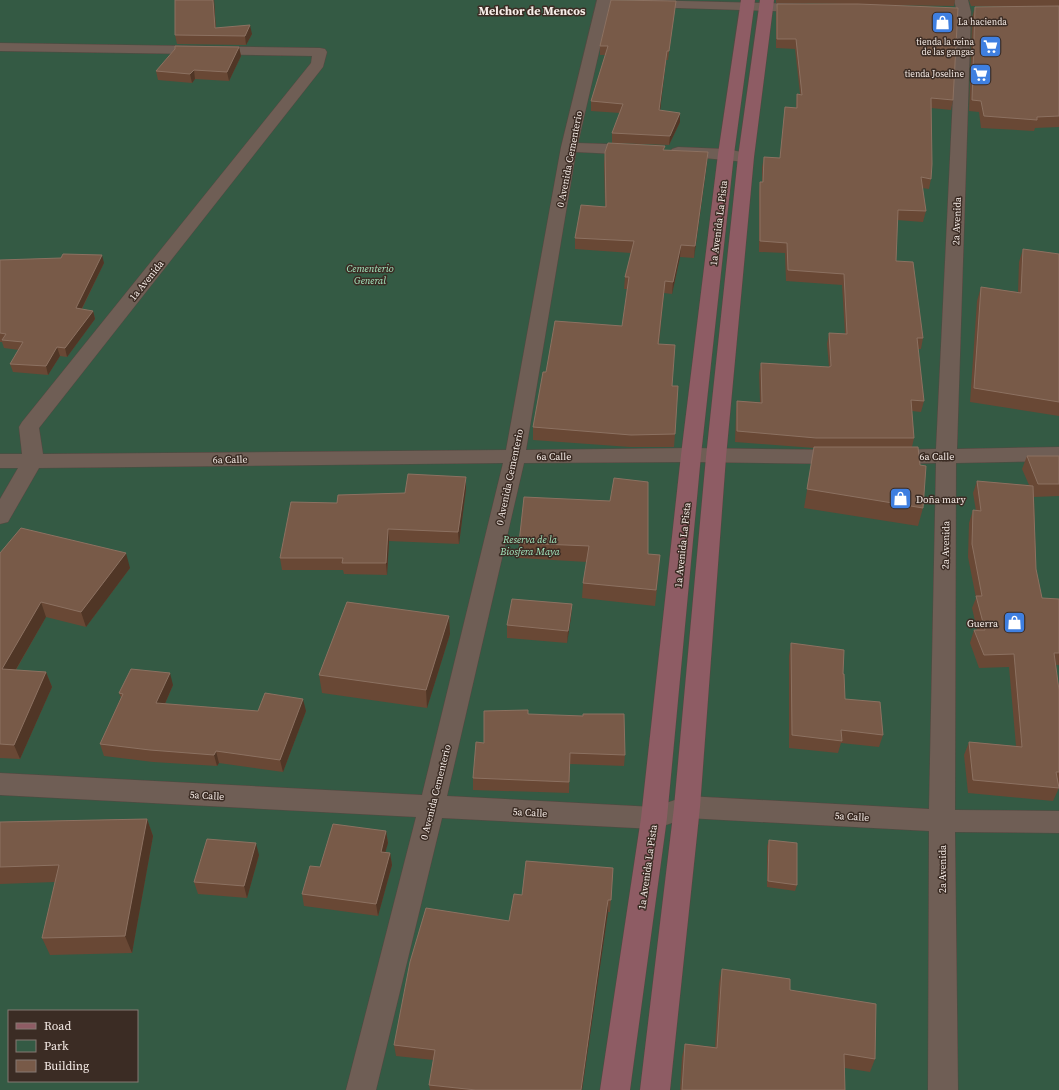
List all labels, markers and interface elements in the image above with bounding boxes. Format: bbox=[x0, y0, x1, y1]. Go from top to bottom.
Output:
district label: Melchor de Mencos bbox=[479, 3, 586, 19]
shop icon: La hacienda bbox=[930, 9, 956, 35]
place label: La hacienda bbox=[958, 16, 1007, 28]
supermarket icon: tienda la reina de las gangas bbox=[977, 34, 1003, 60]
place label: tienda la reina de las gangas bbox=[916, 36, 974, 58]
supermarket icon: tienda Joseline bbox=[967, 61, 993, 87]
place label: tienda Joseline bbox=[905, 68, 964, 80]
street label: 0 Avenida Cementerio bbox=[554, 109, 585, 208]
street label: 1a Avenida La Pista bbox=[707, 179, 730, 266]
street label: 2a Avenida bbox=[949, 196, 964, 245]
street label: 1a Avenida bbox=[126, 257, 167, 303]
park label: Cementerio General bbox=[346, 262, 394, 287]
street label: 0 Avenida Cementerio bbox=[493, 427, 526, 526]
street label: 6a Calle bbox=[537, 450, 571, 463]
street label: 6a Calle bbox=[920, 450, 954, 463]
street label: 6a Calle bbox=[212, 453, 248, 466]
shop icon: Doña mary bbox=[887, 486, 913, 512]
place label: Doña mary bbox=[916, 493, 966, 506]
street label: 1a Avenida La Pista bbox=[672, 501, 694, 588]
street label: 2a Avenida bbox=[939, 520, 952, 569]
park label: Reserva de la Biosfera Maya bbox=[499, 533, 561, 558]
shop icon: Guerra bbox=[1001, 610, 1027, 636]
place label: Guerra bbox=[967, 617, 999, 630]
street label: 0 Avenida Cementerio bbox=[417, 743, 454, 841]
street label: 5a Calle bbox=[189, 788, 225, 803]
street label: 5a Calle bbox=[512, 805, 548, 820]
street label: 5a Calle bbox=[834, 809, 870, 824]
street label: 1a Avenida La Pista bbox=[635, 823, 660, 910]
street label: 2a Avenida bbox=[936, 844, 949, 893]
legend bbox=[8, 1010, 138, 1082]
text: Road bbox=[44, 1018, 71, 1034]
text: Park bbox=[44, 1038, 69, 1054]
text: Building bbox=[44, 1058, 89, 1074]

